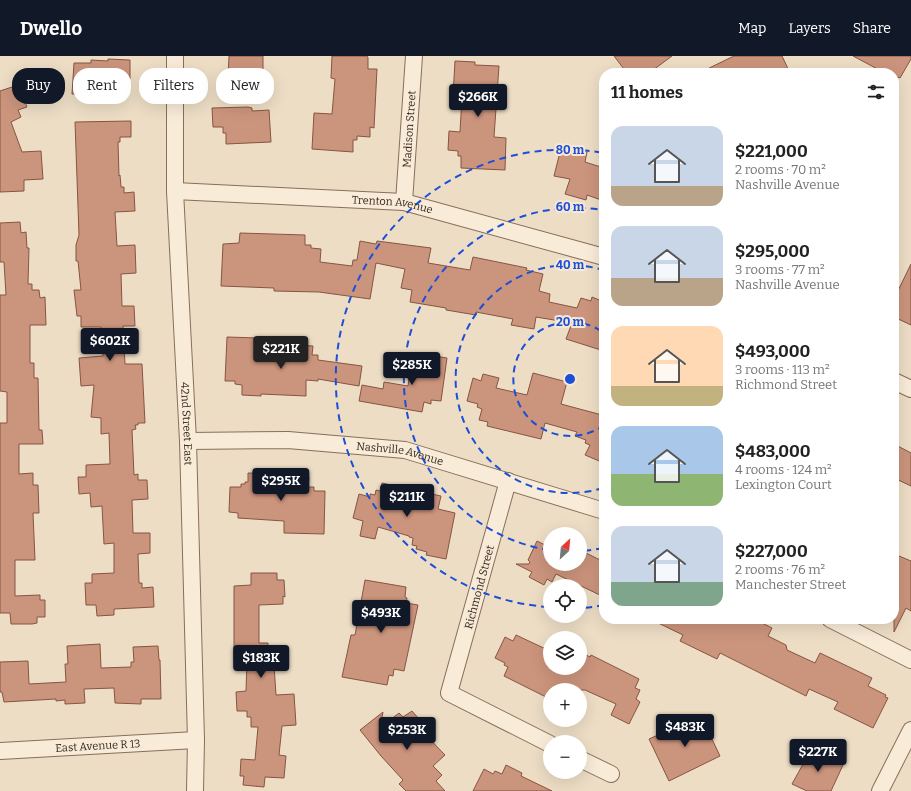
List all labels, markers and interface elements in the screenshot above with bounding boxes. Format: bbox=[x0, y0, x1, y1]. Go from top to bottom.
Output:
text: Dwello bbox=[20, 17, 82, 40]
text: Map bbox=[738, 20, 766, 37]
text: Layers bbox=[788, 20, 831, 37]
text: Share bbox=[853, 20, 891, 37]
chip: Buy bbox=[12, 68, 65, 104]
chip: Rent bbox=[73, 68, 131, 104]
chip: Filters bbox=[139, 68, 208, 104]
chip: New bbox=[216, 68, 274, 104]
icon: filters bbox=[865, 81, 887, 103]
text: 11 homes bbox=[611, 82, 683, 103]
pin: $266K bbox=[450, 84, 506, 118]
text: $266K bbox=[458, 89, 498, 104]
street label: Madison Street bbox=[400, 90, 419, 168]
text: $221,000 bbox=[735, 141, 808, 162]
icon: home bbox=[643, 142, 691, 190]
text: 80 m bbox=[556, 143, 585, 157]
text: 2 rooms · 70 m² bbox=[735, 162, 826, 177]
text: Nashville Avenue bbox=[735, 177, 840, 192]
street label: Trenton Avenue bbox=[352, 194, 434, 217]
text: 60 m bbox=[556, 200, 585, 214]
text: $295,000 bbox=[735, 241, 810, 262]
icon: home bbox=[643, 242, 691, 290]
text: 40 m bbox=[556, 258, 585, 272]
text: 3 rooms · 77 m² bbox=[735, 262, 825, 277]
text: Nashville Avenue bbox=[735, 277, 840, 292]
text: 20 m bbox=[556, 315, 585, 329]
pin: $602K bbox=[82, 328, 138, 362]
text: $602K bbox=[90, 333, 130, 348]
pin: $221K bbox=[253, 336, 309, 370]
text: $221K bbox=[262, 341, 300, 356]
text: $493,000 bbox=[735, 341, 810, 362]
icon: home bbox=[643, 342, 691, 390]
pin: $285K bbox=[384, 352, 440, 386]
text: $285K bbox=[392, 357, 432, 372]
text: 3 rooms · 113 m² bbox=[735, 362, 830, 377]
centre of rings bbox=[563, 372, 577, 386]
text: Richmond Street bbox=[735, 377, 837, 392]
street label: 42nd Street East bbox=[178, 382, 195, 466]
street label: Nashville Avenue bbox=[356, 440, 445, 468]
text: $483,000 bbox=[735, 441, 811, 462]
icon: home bbox=[643, 442, 691, 490]
text: 4 rooms · 124 m² bbox=[735, 462, 832, 477]
pin: $295K bbox=[253, 468, 309, 502]
text: $295K bbox=[261, 473, 301, 488]
text: Lexington Court bbox=[735, 477, 832, 492]
pin: $211K bbox=[379, 484, 435, 518]
text: $211K bbox=[389, 489, 425, 504]
north arrow bbox=[543, 527, 587, 571]
map controls bbox=[543, 527, 587, 779]
text: $227,000 bbox=[735, 541, 808, 562]
icon: home bbox=[643, 542, 691, 590]
street label: Richmond Street bbox=[462, 544, 497, 630]
text: 2 rooms · 76 m² bbox=[735, 562, 825, 577]
text: Manchester Street bbox=[735, 577, 846, 592]
button: locate bbox=[543, 579, 587, 623]
pin: $493K bbox=[353, 600, 409, 634]
text: $493K bbox=[361, 605, 401, 620]
button: layers bbox=[543, 631, 587, 675]
pin: $183K bbox=[233, 645, 289, 679]
text: $183K bbox=[242, 650, 280, 665]
button: + bbox=[543, 683, 587, 727]
pin: $483K bbox=[657, 714, 713, 748]
pin: $253K bbox=[379, 717, 435, 751]
text: $483K bbox=[665, 719, 705, 734]
text: $253K bbox=[388, 722, 426, 737]
button: − bbox=[543, 735, 587, 779]
street label: East Avenue R 13 bbox=[55, 737, 141, 755]
pin: $227K bbox=[790, 739, 846, 773]
text: $227K bbox=[799, 744, 837, 759]

